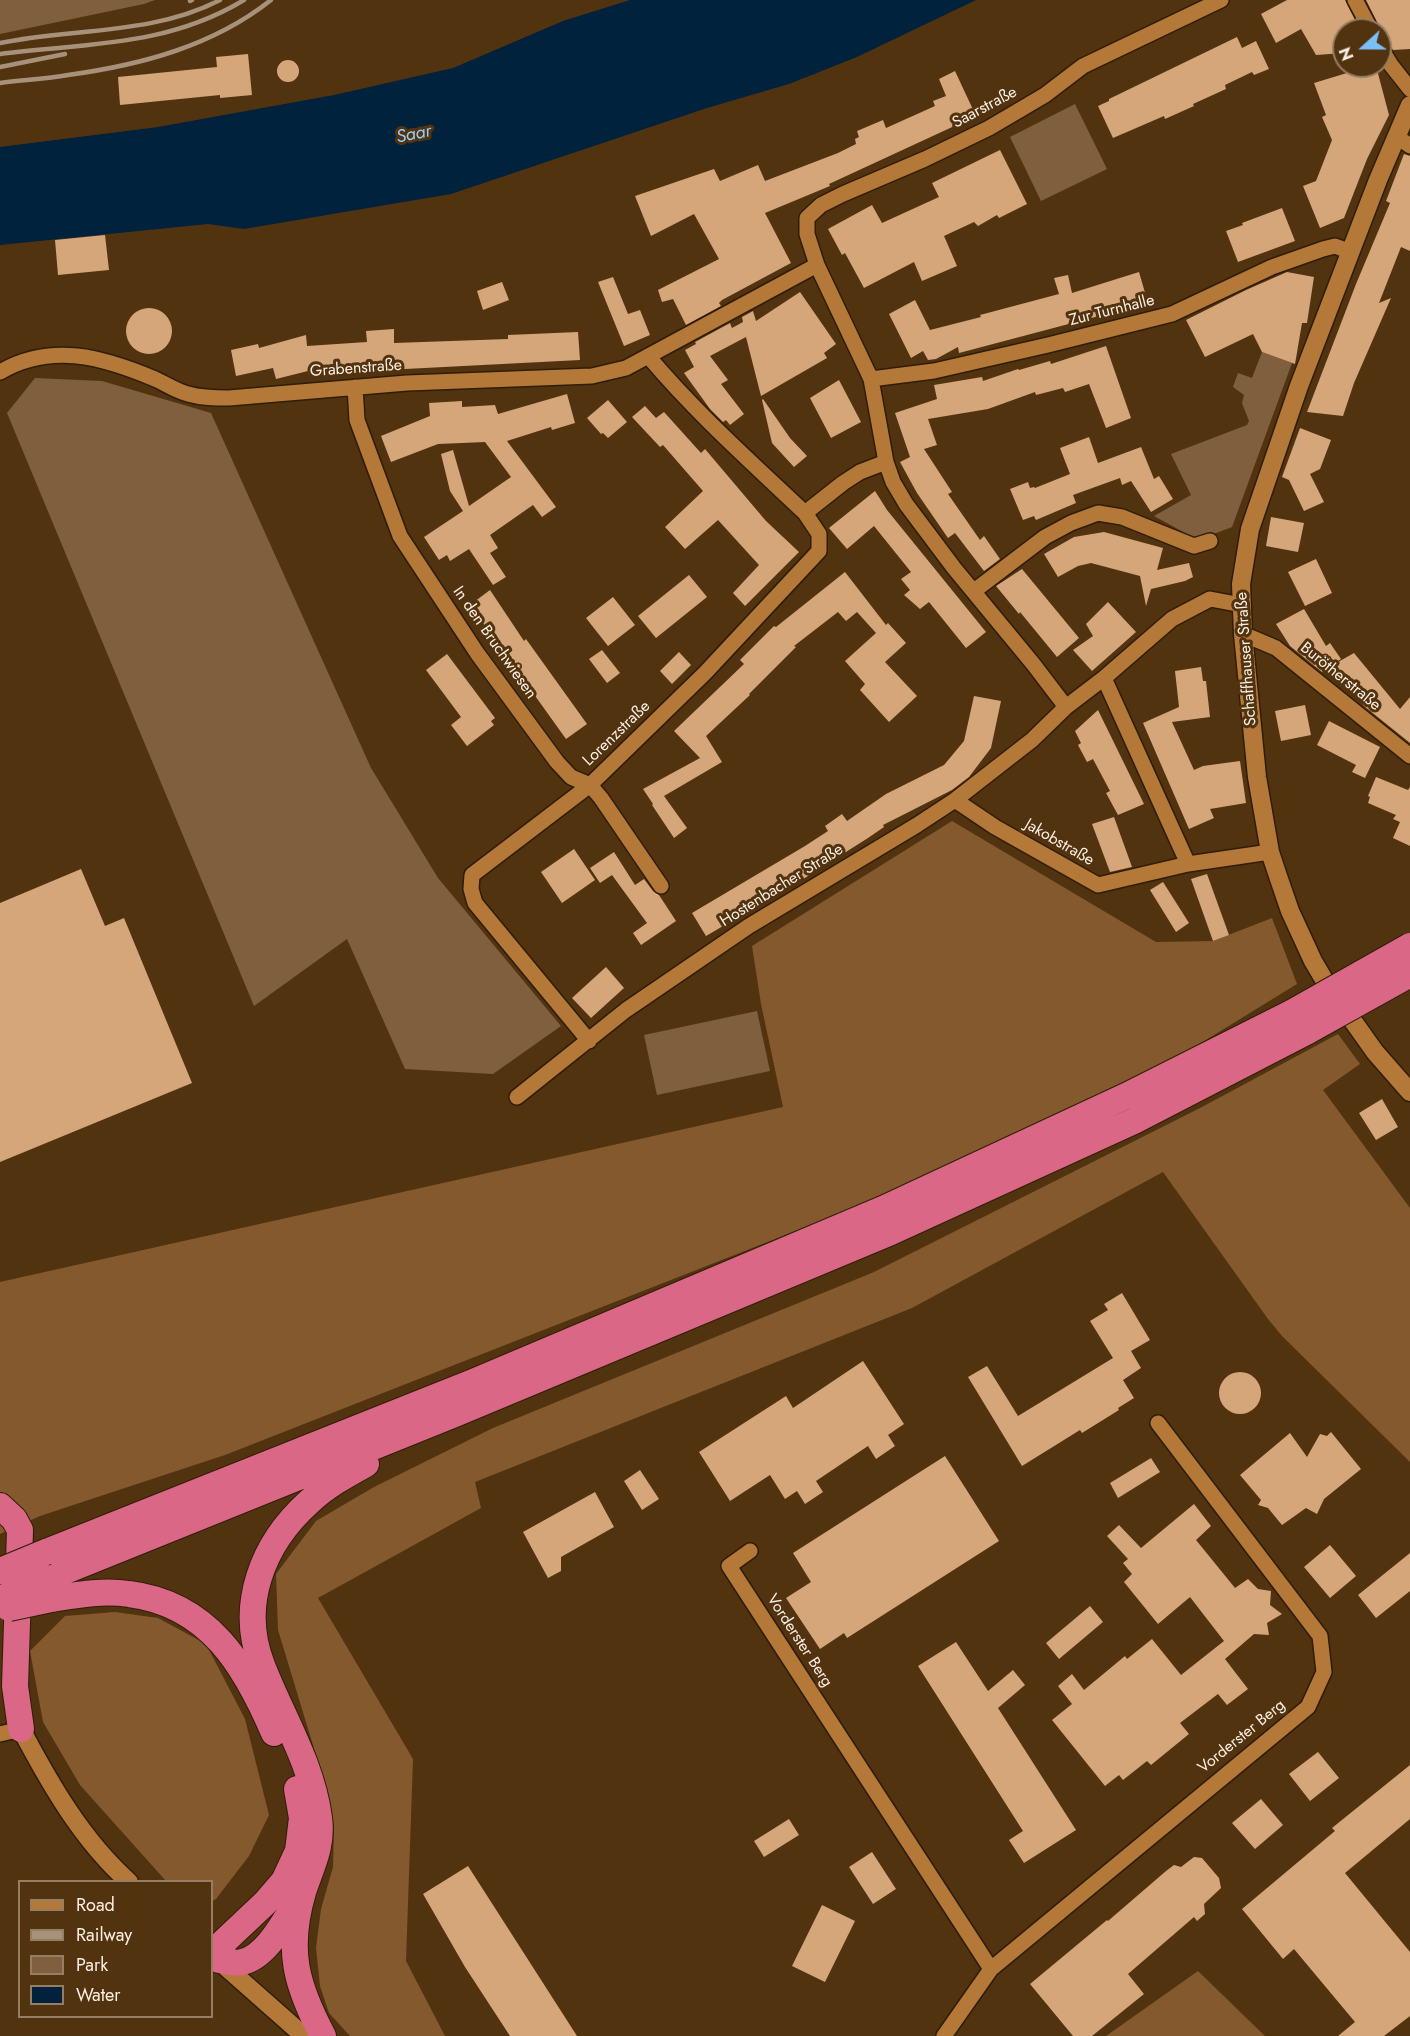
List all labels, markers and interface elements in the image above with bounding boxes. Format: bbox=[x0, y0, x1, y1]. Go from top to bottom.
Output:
north arrow bbox=[1332, 18, 1392, 78]
text: N bbox=[1334, 44, 1360, 64]
street label: Saarstraße bbox=[949, 83, 1021, 133]
water label: Saar bbox=[395, 121, 433, 149]
street label: Zur Turnhalle bbox=[1067, 291, 1157, 331]
street label: Grabenstraße bbox=[309, 356, 403, 382]
street label: In den Bruchwiesen bbox=[448, 583, 540, 703]
street label: Schaffhauser Straße bbox=[1233, 591, 1261, 727]
street label: Burötherstraße bbox=[1296, 639, 1384, 715]
street label: Lorenzstraße bbox=[579, 697, 655, 771]
street label: Jakobstraße bbox=[1021, 815, 1097, 871]
street label: Hostenbacher Straße bbox=[717, 840, 847, 932]
street label: Vorderster Berg bbox=[762, 1591, 836, 1691]
street label: Vorderster Berg bbox=[1194, 1696, 1290, 1778]
legend bbox=[18, 1880, 213, 2018]
text: Road bbox=[76, 1892, 115, 1918]
text: Railway bbox=[76, 1922, 132, 1948]
text: Park bbox=[76, 1952, 108, 1978]
text: Water bbox=[76, 1982, 120, 2008]

